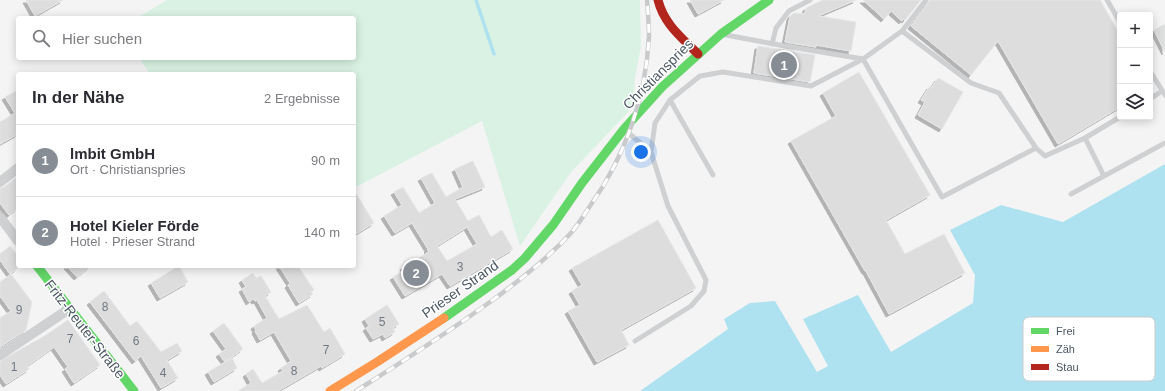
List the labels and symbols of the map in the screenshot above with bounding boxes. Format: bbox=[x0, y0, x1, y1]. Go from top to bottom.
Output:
street label: Christianspries bbox=[620, 36, 696, 112]
pin: 1 bbox=[771, 50, 797, 80]
your location bbox=[631, 142, 651, 162]
street label: Prieser Strand bbox=[419, 257, 501, 321]
pin: 2 bbox=[403, 258, 429, 288]
house number: 3 bbox=[457, 260, 464, 274]
street label: Fritz-Reuter-Straße bbox=[42, 277, 129, 382]
house number: 8 bbox=[102, 300, 109, 314]
house number: 9 bbox=[16, 303, 23, 317]
house number: 5 bbox=[379, 315, 386, 329]
legend bbox=[1023, 317, 1155, 381]
text: Frei bbox=[1056, 325, 1075, 337]
house number: 7 bbox=[67, 332, 74, 346]
house number: 6 bbox=[133, 334, 140, 348]
house number: 7 bbox=[323, 343, 330, 357]
text: Zäh bbox=[1056, 343, 1075, 355]
house number: 1 bbox=[11, 360, 18, 374]
text: Stau bbox=[1056, 361, 1079, 373]
house number: 8 bbox=[291, 364, 298, 378]
house number: 4 bbox=[160, 366, 167, 380]

